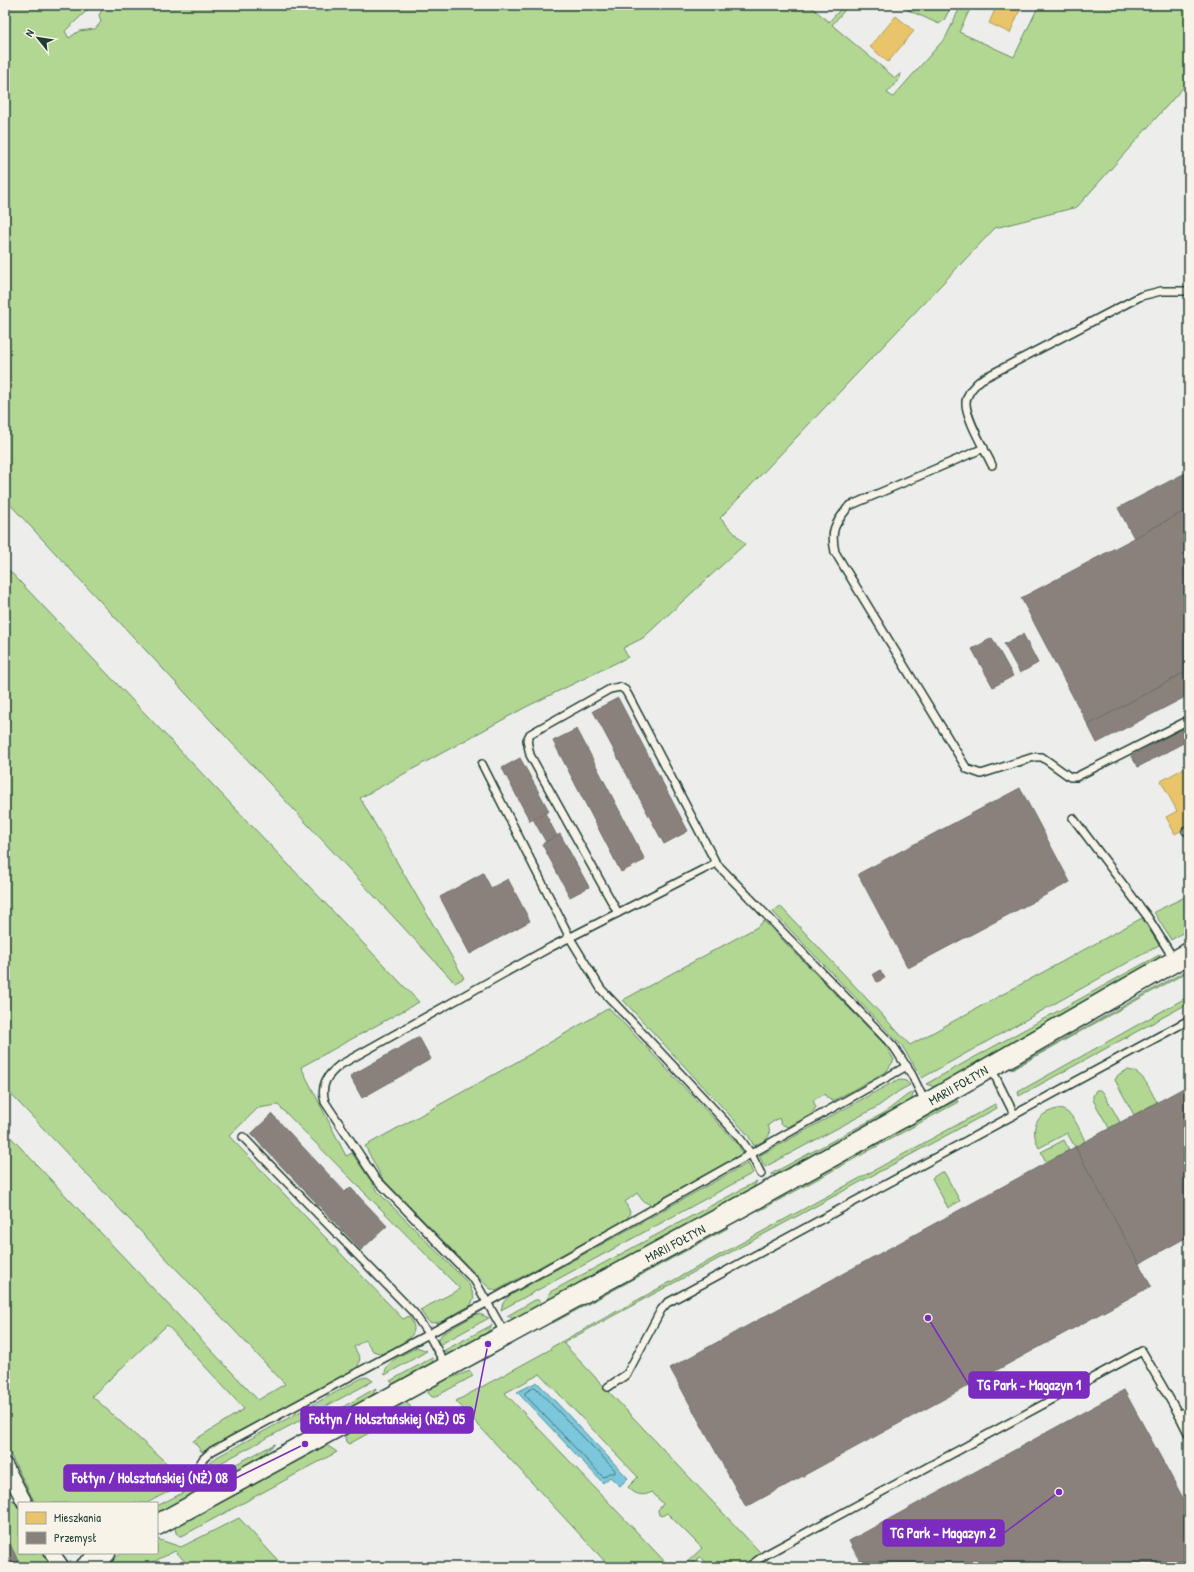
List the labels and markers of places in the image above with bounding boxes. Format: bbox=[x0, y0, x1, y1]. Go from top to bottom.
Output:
callout: TG Park - Magazyn 1 bbox=[969, 1372, 1089, 1398]
callout: Fołtyn / Holsztańskiej (NŻ) 05 bbox=[301, 1407, 473, 1433]
callout: Fołtyn / Holsztańskiej (NŻ) 08 bbox=[64, 1465, 236, 1491]
callout: TG Park - Magazyn 2 bbox=[883, 1520, 1004, 1546]

